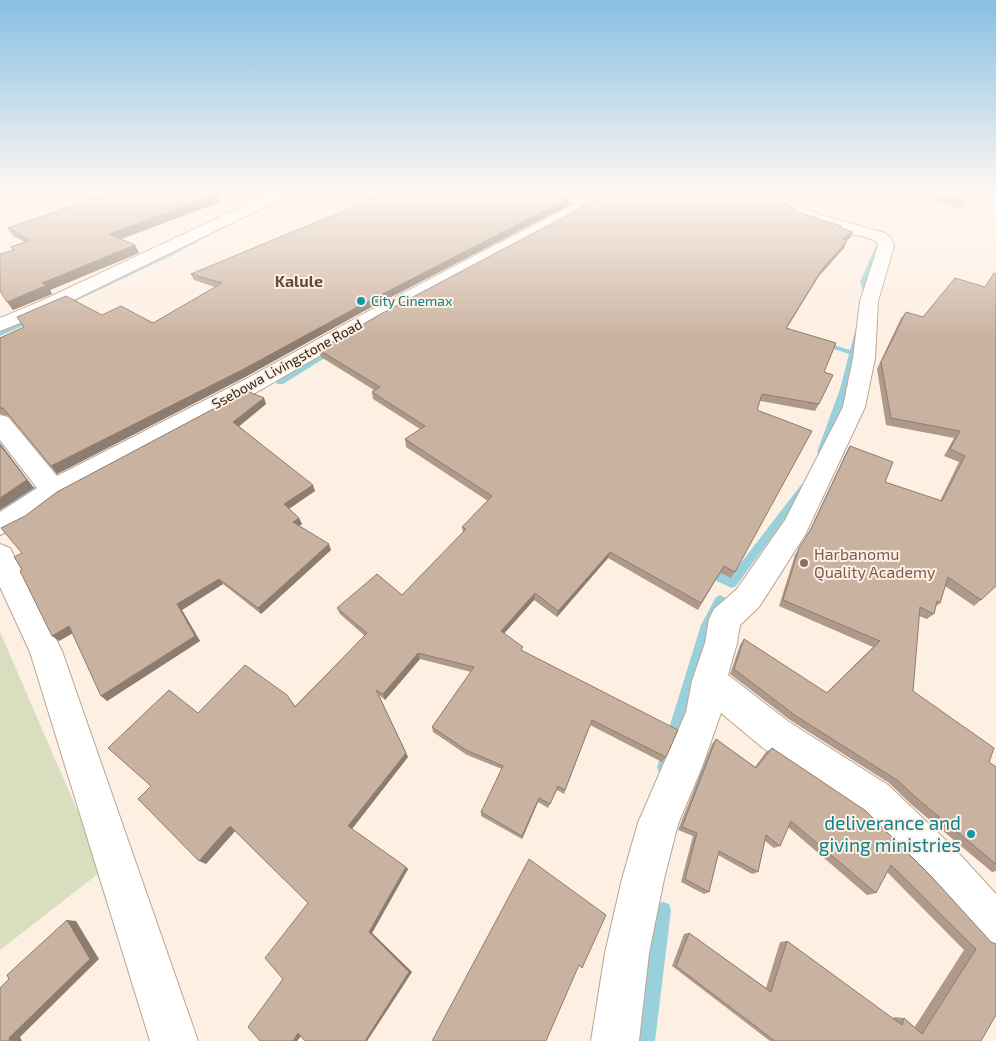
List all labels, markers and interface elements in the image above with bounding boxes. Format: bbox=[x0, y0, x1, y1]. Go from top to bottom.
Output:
district label: Kalule bbox=[275, 271, 323, 290]
place label: City Cinemax bbox=[371, 292, 453, 309]
marker: City Cinemax bbox=[355, 295, 367, 307]
street label: Ssebowa Livingstone Road bbox=[208, 315, 365, 412]
place label: Harbanomu Quality Academy bbox=[814, 544, 936, 582]
marker: Harbanomu Quality Academy bbox=[798, 557, 810, 569]
place label: deliverance and giving ministries bbox=[819, 811, 961, 856]
marker: deliverance and giving ministries bbox=[965, 828, 977, 840]

